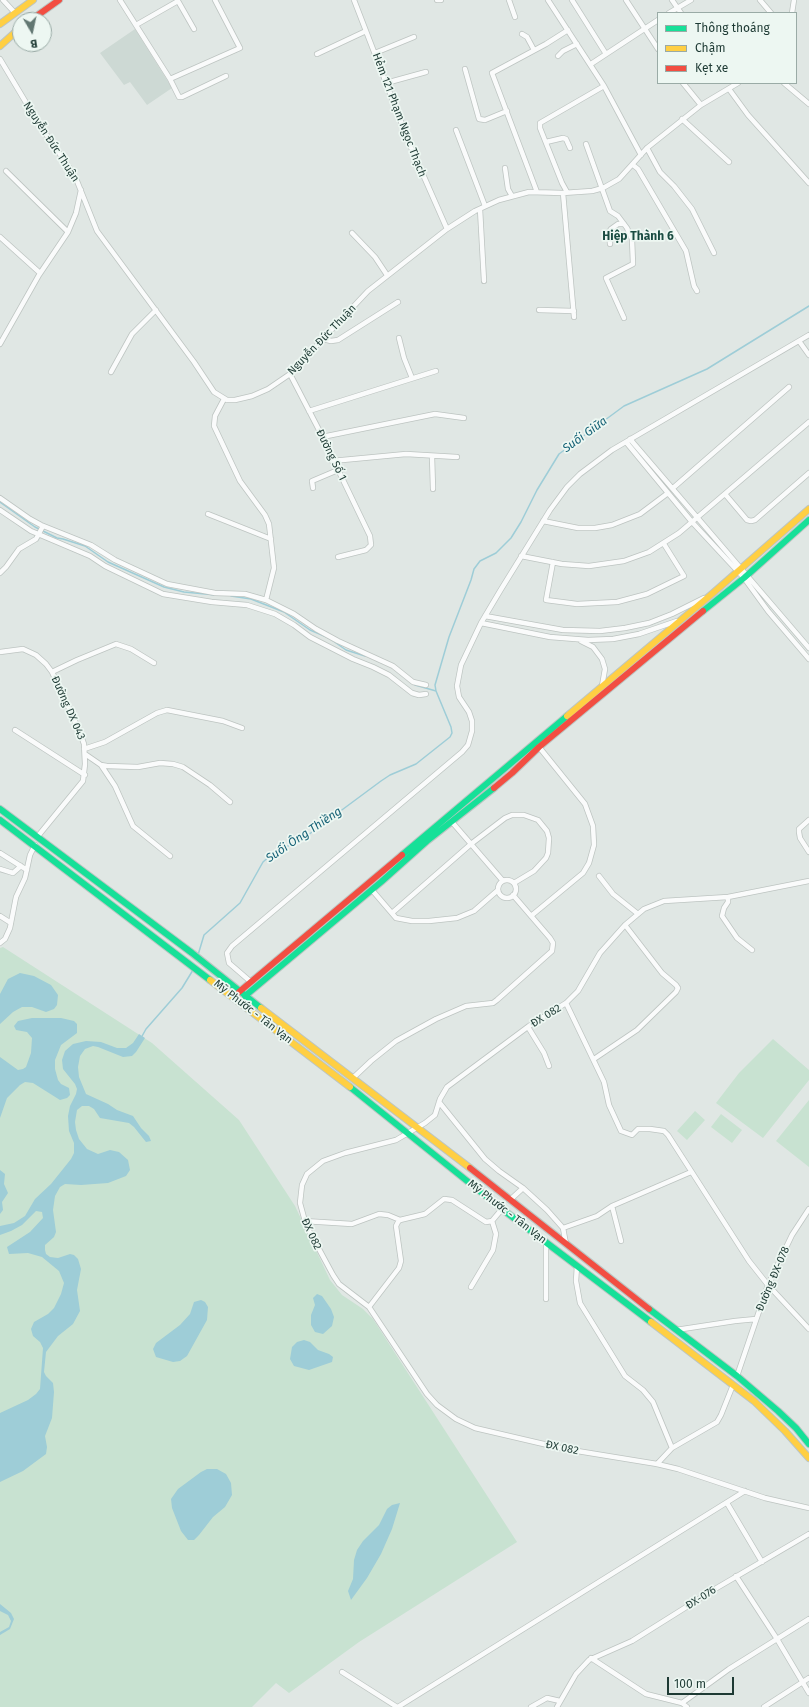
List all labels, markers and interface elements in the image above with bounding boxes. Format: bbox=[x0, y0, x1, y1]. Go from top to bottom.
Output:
north arrow bbox=[12, 12, 52, 52]
legend bbox=[657, 12, 797, 84]
text: Thông thoáng bbox=[695, 21, 770, 35]
text: B bbox=[29, 36, 38, 50]
text: Chậm bbox=[695, 41, 725, 55]
street label: Hẻm 121 Phạm Ngọc Thạch bbox=[369, 51, 429, 179]
text: Kẹt xe bbox=[695, 61, 728, 75]
street label: Nguyễn Đức Thuận bbox=[20, 99, 82, 185]
district label: Hiệp Thành 6 bbox=[602, 230, 674, 244]
street label: Nguyễn Đức Thuận bbox=[285, 302, 359, 378]
water label: Suối Giữa bbox=[560, 414, 610, 456]
street label: Đường Số 1 bbox=[313, 427, 349, 483]
street label: Đường DX 043 bbox=[48, 674, 88, 742]
water label: Suối Ông Thiềng bbox=[263, 804, 345, 866]
street label: Mỹ Phước - Tân Vạn bbox=[211, 977, 295, 1047]
street label: ĐX 082 bbox=[528, 1002, 564, 1030]
street label: Mỹ Phước - Tân Vạn bbox=[465, 1177, 549, 1247]
street label: ĐX 082 bbox=[298, 1216, 324, 1252]
street label: Đường ĐX-078 bbox=[753, 1245, 793, 1313]
street label: ĐX 082 bbox=[544, 1438, 580, 1458]
street label: ĐX-076 bbox=[683, 1584, 719, 1612]
scale bar bbox=[669, 1669, 736, 1695]
text: 100 m bbox=[674, 1677, 706, 1691]

